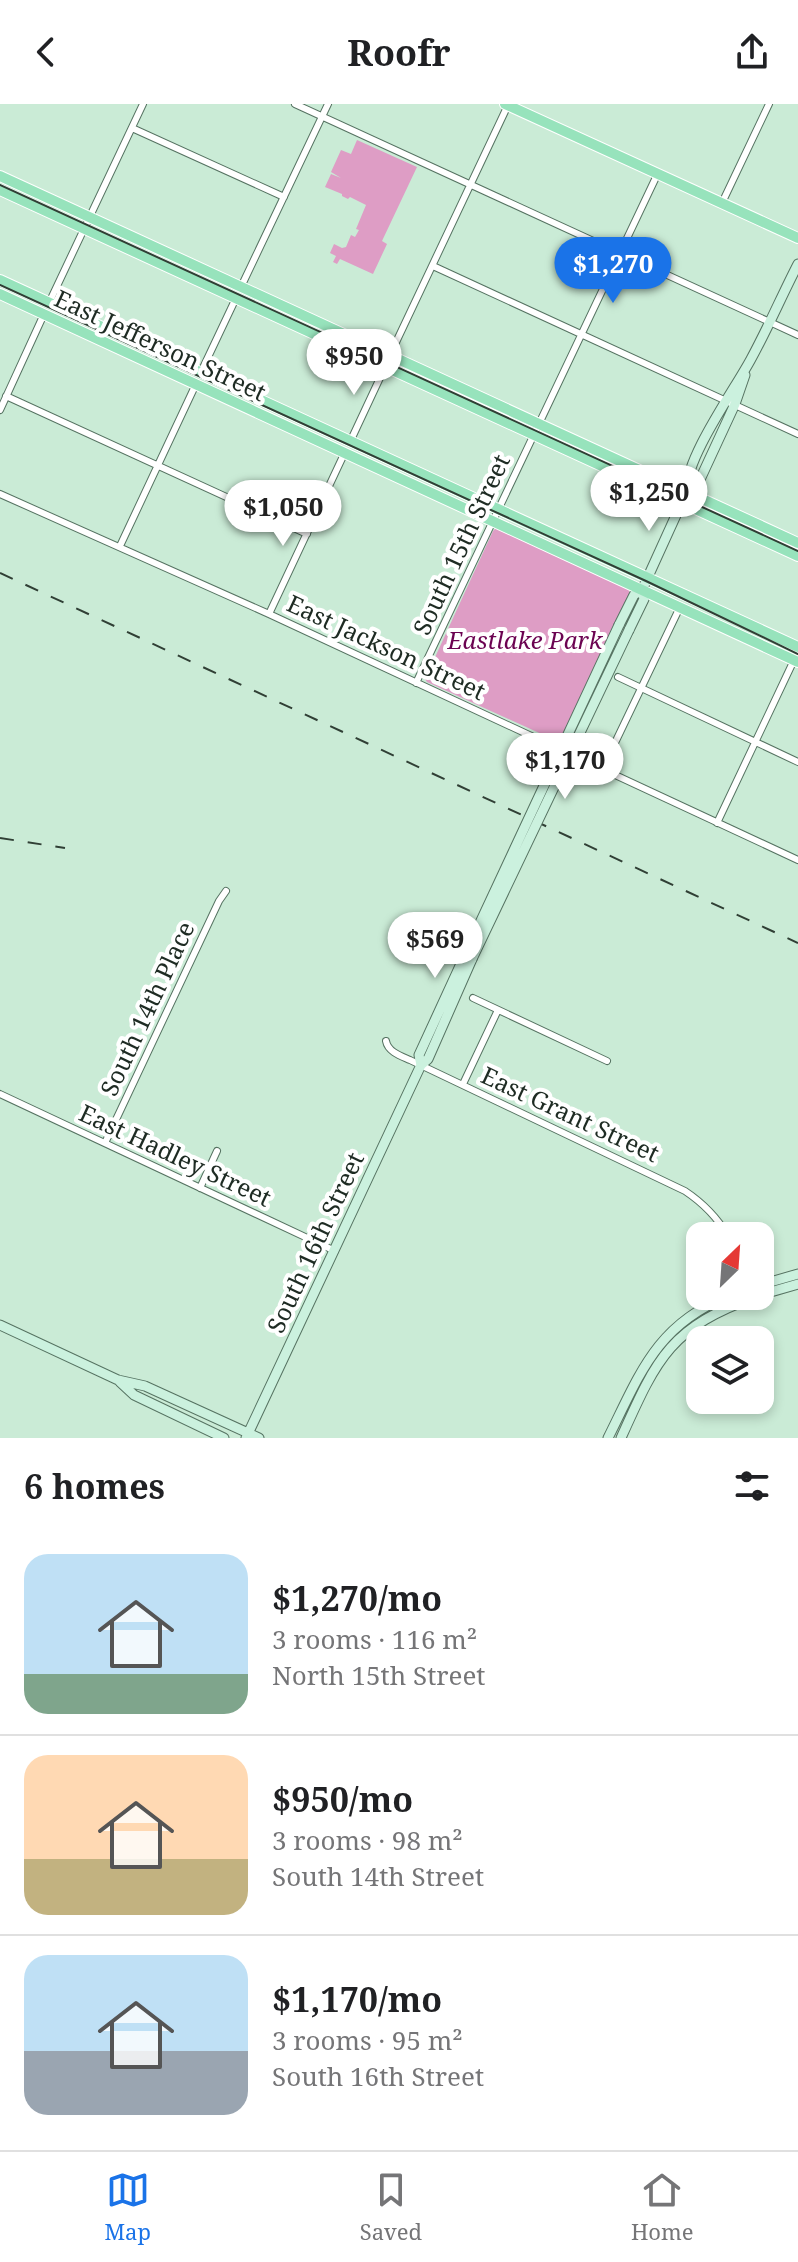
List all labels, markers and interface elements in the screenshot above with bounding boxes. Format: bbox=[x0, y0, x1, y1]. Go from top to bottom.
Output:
text: Roofr bbox=[347, 28, 451, 77]
icon: back bbox=[24, 30, 68, 74]
icon: share bbox=[730, 30, 774, 74]
pin: $1,270 bbox=[548, 237, 678, 305]
text: $1,270 bbox=[572, 245, 654, 281]
street label: East Jefferson Street bbox=[49, 281, 272, 408]
pin: $950 bbox=[307, 329, 401, 397]
text: $950 bbox=[325, 337, 383, 373]
street label: South 15th Street bbox=[404, 449, 517, 640]
pin: $1,250 bbox=[584, 465, 714, 533]
text: $1,250 bbox=[608, 473, 690, 509]
pin: $1,050 bbox=[218, 480, 348, 548]
text: $1,050 bbox=[242, 488, 324, 524]
street label: East Jackson Street bbox=[282, 586, 491, 707]
park label: Eastlake Park bbox=[447, 623, 604, 656]
pin: $1,170 bbox=[500, 733, 630, 801]
text: $1,170 bbox=[524, 741, 606, 777]
pin: $569 bbox=[388, 912, 482, 980]
street label: South 14th Place bbox=[92, 916, 202, 1101]
text: $569 bbox=[406, 920, 464, 956]
street label: East Grant Street bbox=[476, 1058, 665, 1169]
street label: East Hadley Street bbox=[74, 1096, 277, 1214]
street label: South 16th Street bbox=[258, 1147, 371, 1338]
north arrow bbox=[686, 1222, 774, 1310]
map controls bbox=[686, 1222, 774, 1414]
button: layers bbox=[686, 1326, 774, 1414]
text: 6 homes bbox=[24, 1463, 165, 1509]
icon: filters bbox=[730, 1464, 774, 1508]
text: $1,270/mo bbox=[272, 1575, 442, 1621]
icon: home bbox=[88, 1586, 184, 1682]
text: 3 rooms · 116 m² bbox=[272, 1621, 477, 1657]
text: North 15th Street bbox=[272, 1657, 486, 1693]
text: $950/mo bbox=[272, 1776, 413, 1822]
icon: home bbox=[88, 1787, 184, 1883]
text: 3 rooms · 98 m² bbox=[272, 1822, 463, 1858]
text: South 14th Street bbox=[272, 1858, 484, 1894]
text: $1,170/mo bbox=[272, 1976, 442, 2022]
icon: home bbox=[88, 1987, 184, 2083]
text: 3 rooms · 95 m² bbox=[272, 2022, 463, 2058]
text: South 16th Street bbox=[272, 2058, 484, 2094]
tab: Map bbox=[104, 2168, 151, 2246]
tab: Saved bbox=[360, 2168, 422, 2246]
tab: Home bbox=[631, 2168, 694, 2246]

